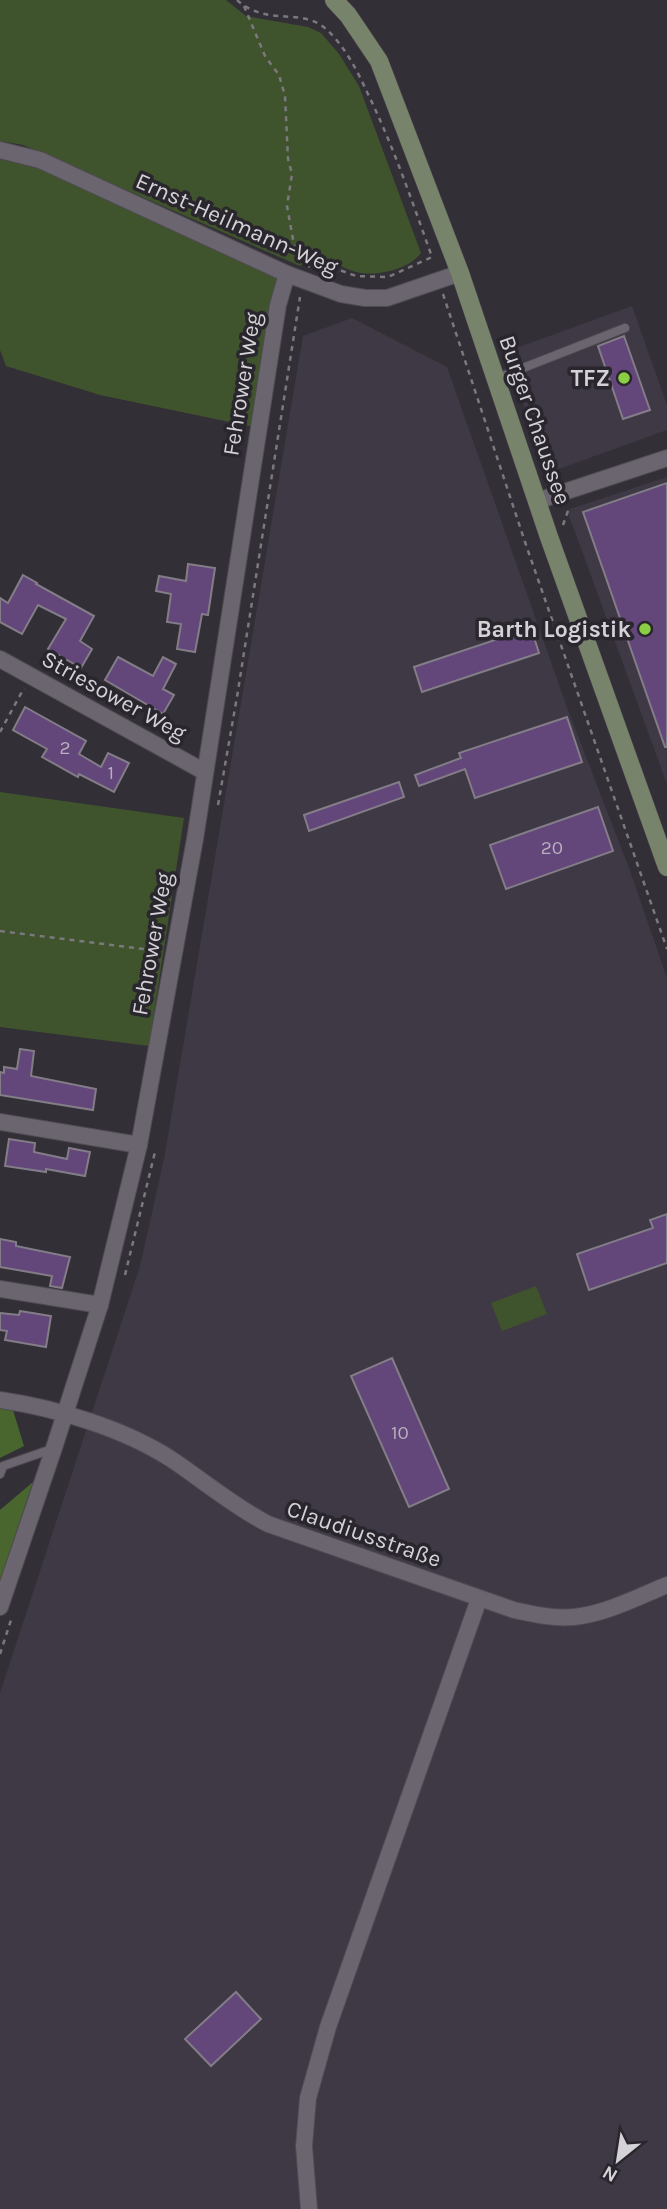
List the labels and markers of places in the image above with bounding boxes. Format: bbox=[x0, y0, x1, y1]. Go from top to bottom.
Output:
place label: TFZ bbox=[571, 365, 610, 392]
marker: TFZ bbox=[616, 370, 632, 386]
place label: Barth Logistik bbox=[477, 616, 631, 643]
marker: Barth Logistik bbox=[637, 621, 653, 637]

